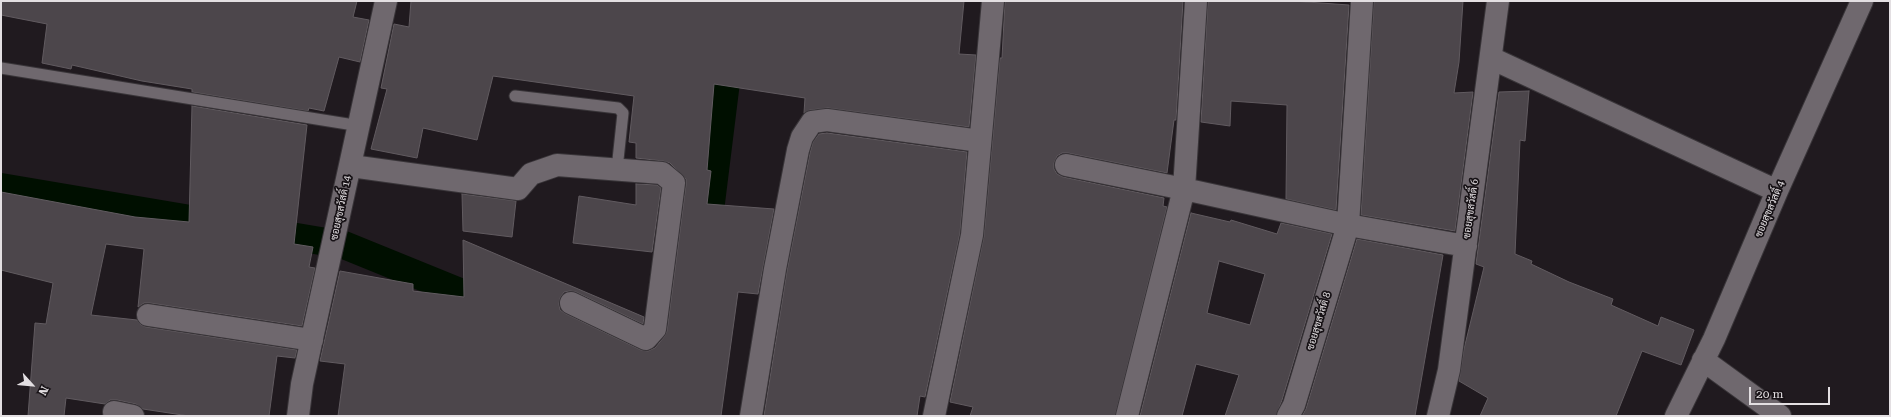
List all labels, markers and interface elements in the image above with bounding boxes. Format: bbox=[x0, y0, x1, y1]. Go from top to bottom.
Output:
street label: ซอยสุขสวัสดิ์ 14 bbox=[328, 175, 354, 241]
street label: ซอยสุขสวัสดิ์ 6 bbox=[1461, 178, 1481, 240]
street label: ซอยสุขสวัสดิ์ 4 bbox=[1753, 179, 1787, 239]
street label: ซอยสุขสวัสดิ์ 8 bbox=[1304, 290, 1334, 352]
north arrow bbox=[12, 365, 52, 405]
scale bar bbox=[1751, 379, 1832, 405]
text: N bbox=[35, 384, 51, 397]
text: 20 m bbox=[1756, 387, 1783, 401]

